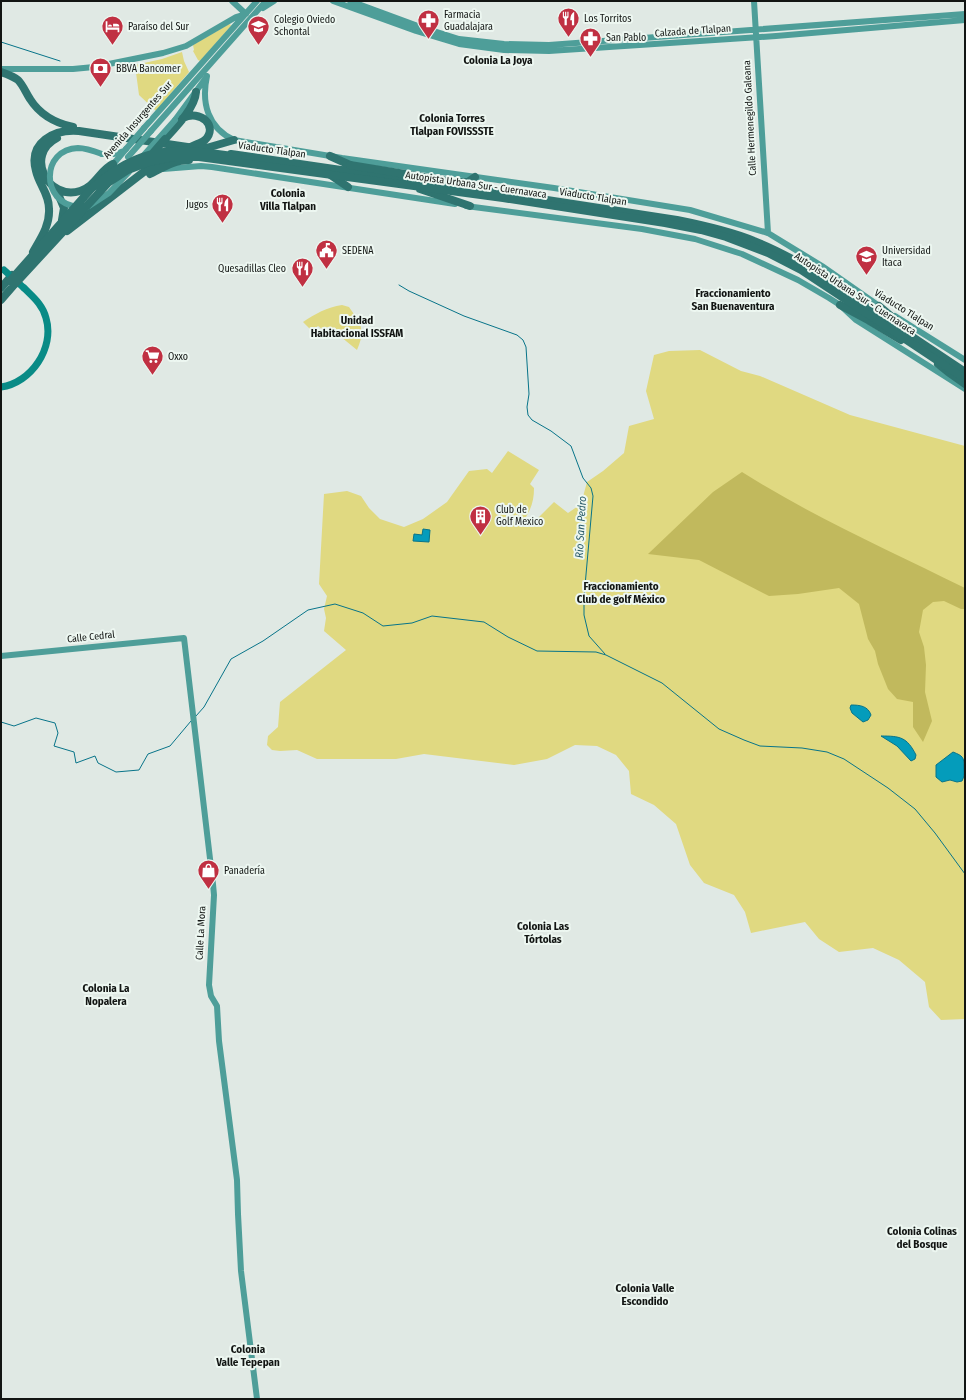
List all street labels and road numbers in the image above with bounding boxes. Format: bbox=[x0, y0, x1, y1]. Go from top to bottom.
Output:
street label: Calzada de Tlalpan bbox=[654, 22, 732, 40]
street label: Calle Hermenegildo Galeana bbox=[741, 60, 759, 176]
street label: Avenida Insurgentes Sur bbox=[101, 78, 175, 161]
street label: Viaducto Tlalpan bbox=[237, 139, 307, 161]
street label: Autopista Urbana Sur - Cuernavaca bbox=[405, 169, 547, 201]
street label: Viaducto Tlalpan bbox=[558, 186, 628, 208]
street label: Autopista Urbana Sur - Cuernavaca bbox=[792, 250, 918, 338]
street label: Viaducto Tlalpan bbox=[872, 287, 936, 333]
street label: Calle Cedral bbox=[66, 628, 116, 645]
street label: Calle La Mora bbox=[194, 905, 208, 960]

